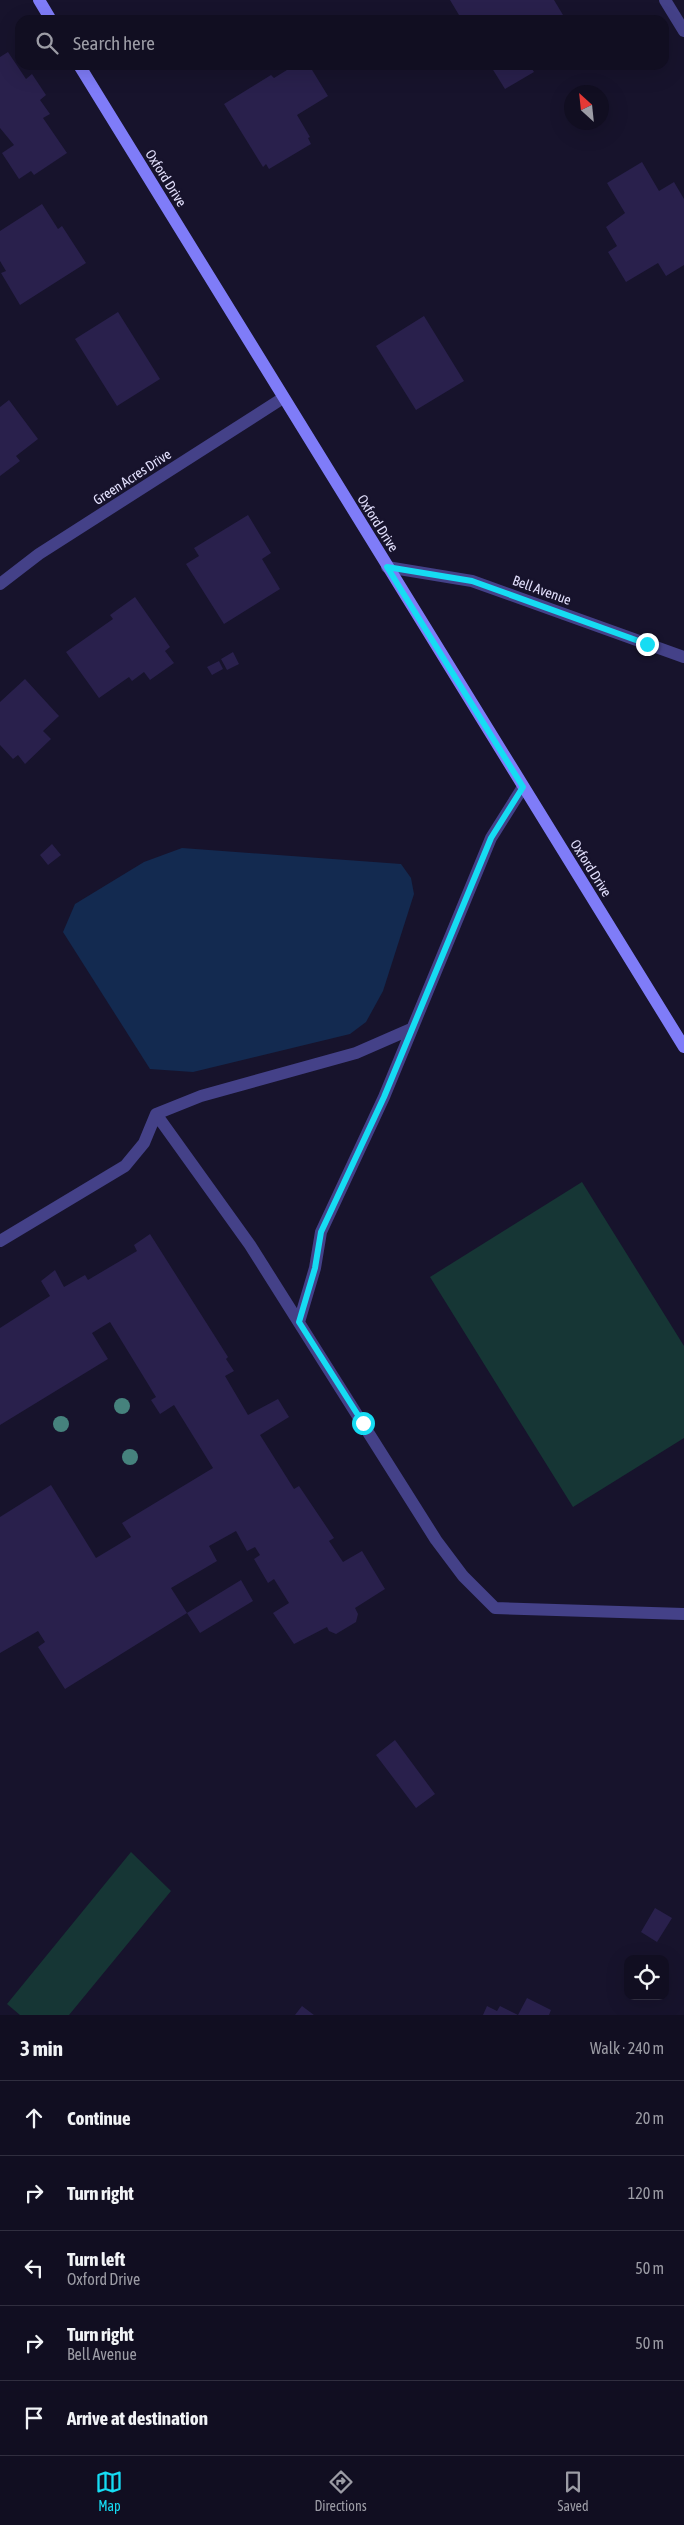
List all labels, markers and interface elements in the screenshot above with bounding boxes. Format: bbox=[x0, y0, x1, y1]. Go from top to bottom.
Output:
search box bbox=[15, 15, 669, 70]
icon: search bbox=[33, 29, 61, 57]
text: Search here bbox=[73, 32, 155, 54]
north arrow bbox=[564, 85, 609, 130]
street label: Oxford Drive bbox=[142, 147, 190, 209]
street label: Green Acres Drive bbox=[90, 446, 174, 508]
street label: Oxford Drive bbox=[354, 492, 402, 554]
street label: Bell Avenue bbox=[511, 572, 573, 608]
route end bbox=[636, 633, 659, 656]
street label: Oxford Drive bbox=[567, 837, 615, 899]
route start bbox=[352, 1412, 375, 1435]
map controls bbox=[624, 1955, 669, 2000]
button: locate bbox=[624, 1955, 669, 2000]
text: 3 min bbox=[20, 2036, 63, 2060]
text: Walk · 240 m bbox=[590, 2039, 664, 2057]
icon: ahead bbox=[20, 2104, 48, 2132]
text: Continue bbox=[67, 2107, 131, 2129]
text: 20 m bbox=[635, 2109, 664, 2127]
icon: right bbox=[20, 2179, 48, 2207]
text: Turn right bbox=[67, 2182, 134, 2204]
text: 120 m bbox=[628, 2184, 664, 2202]
text: Turn left bbox=[67, 2248, 125, 2270]
icon: left bbox=[20, 2254, 48, 2282]
text: 50 m bbox=[635, 2259, 664, 2277]
text: Oxford Drive bbox=[67, 2270, 140, 2288]
text: Turn right bbox=[67, 2323, 134, 2345]
icon: right bbox=[20, 2329, 48, 2357]
text: 50 m bbox=[635, 2334, 664, 2352]
text: Bell Avenue bbox=[67, 2345, 137, 2363]
icon: arrive bbox=[20, 2404, 48, 2432]
text: Arrive at destination bbox=[67, 2407, 208, 2429]
tab: Map bbox=[95, 2468, 123, 2514]
tab: Directions bbox=[314, 2468, 367, 2514]
tab: Saved bbox=[558, 2468, 589, 2514]

